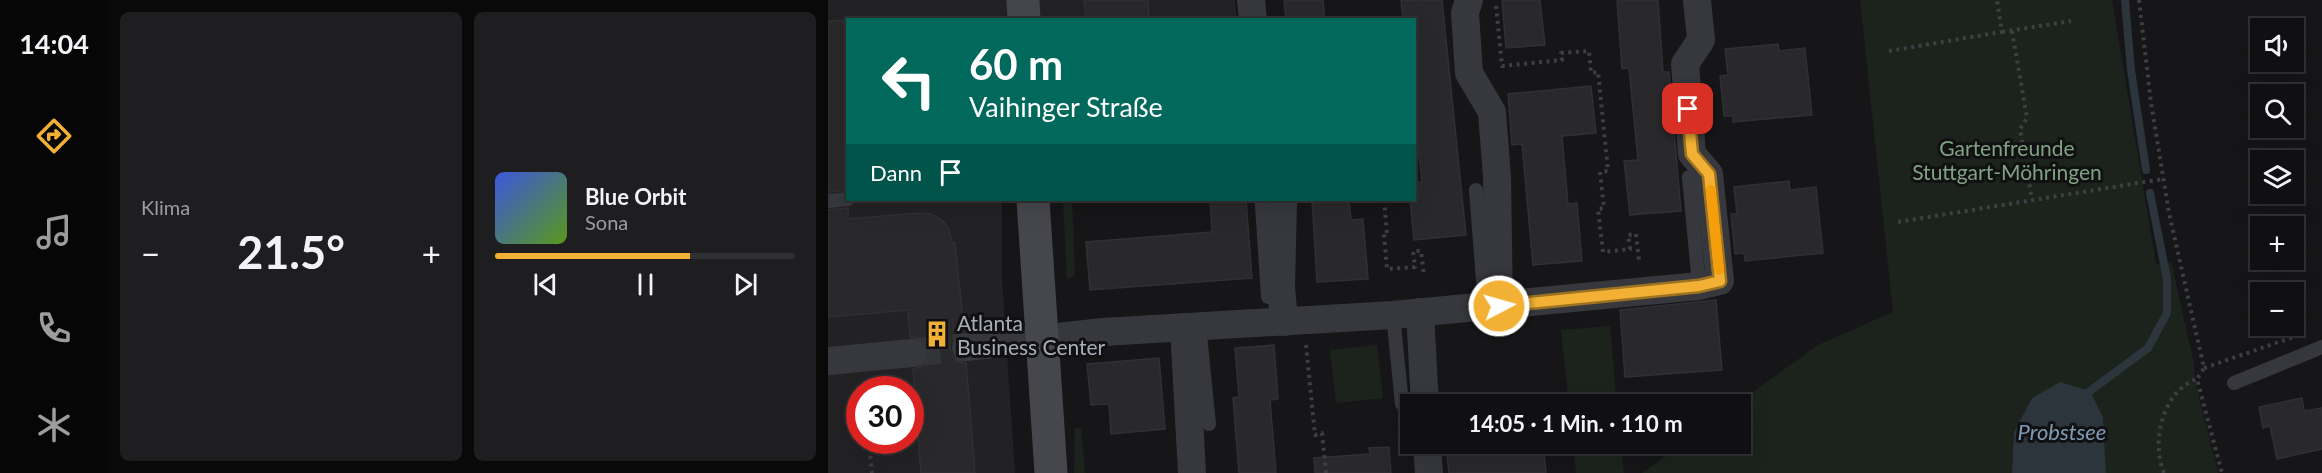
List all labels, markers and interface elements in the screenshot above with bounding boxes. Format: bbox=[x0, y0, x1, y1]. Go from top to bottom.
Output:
map controls bbox=[2250, 18, 2304, 336]
button: sound bbox=[2250, 18, 2304, 72]
text: 14:04 bbox=[19, 27, 89, 60]
text: 60 m bbox=[969, 39, 1063, 89]
icon: left bbox=[870, 42, 948, 120]
pin bbox=[1662, 83, 1713, 134]
button: search bbox=[2250, 84, 2304, 138]
text: Vaihinger Straße bbox=[969, 90, 1163, 123]
icon: arrive bbox=[1671, 92, 1704, 125]
icon: directions bbox=[33, 115, 75, 157]
park label: Gartenfreunde Stuttgart-Möhringen bbox=[1912, 135, 2102, 184]
button: layers bbox=[2250, 150, 2304, 204]
icon: arrive bbox=[934, 156, 967, 189]
text: Dann bbox=[870, 159, 922, 186]
text: Blue Orbit bbox=[585, 183, 686, 210]
text: Klima bbox=[141, 195, 190, 219]
text: Sona bbox=[585, 210, 628, 234]
icon: music bbox=[33, 211, 75, 253]
button: + bbox=[2250, 216, 2304, 270]
text: 21.5° bbox=[237, 225, 345, 279]
text: − bbox=[141, 233, 160, 273]
text: + bbox=[422, 233, 441, 273]
icon: previous bbox=[529, 268, 562, 301]
icon: pause bbox=[629, 268, 662, 301]
icon: next bbox=[729, 268, 762, 301]
position arrow bbox=[1467, 274, 1531, 338]
button: − bbox=[2250, 282, 2304, 336]
icon: phone bbox=[33, 307, 75, 349]
place label: Atlanta Business Center bbox=[957, 310, 1106, 359]
building icon: Atlanta Business Center bbox=[922, 319, 952, 349]
speed limit sign: 30 bbox=[846, 376, 924, 454]
icon: climate bbox=[33, 404, 75, 446]
text: 14:05 · 1 Min. · 110 m bbox=[1468, 410, 1683, 437]
water label: Probstsee bbox=[2018, 418, 2106, 445]

